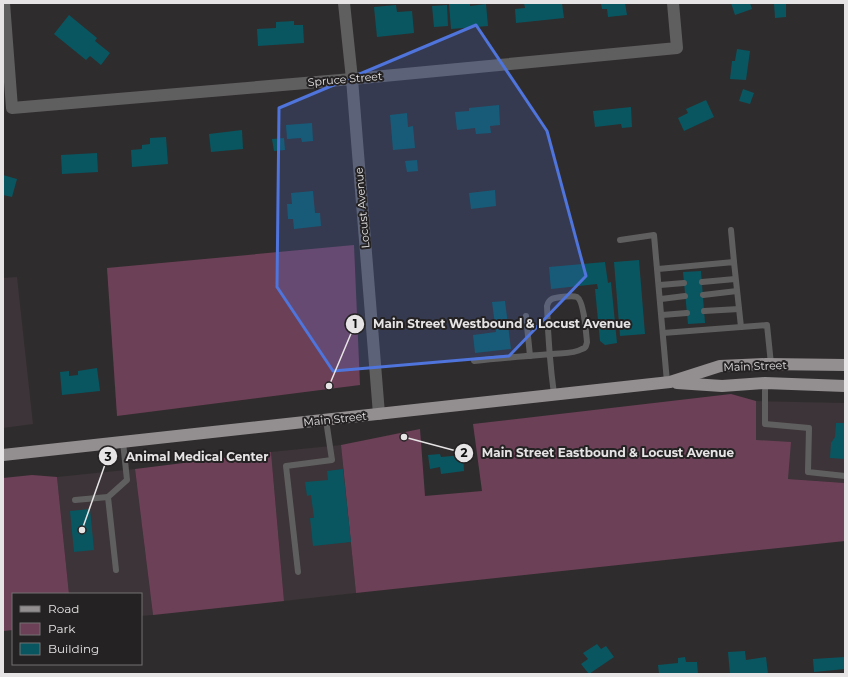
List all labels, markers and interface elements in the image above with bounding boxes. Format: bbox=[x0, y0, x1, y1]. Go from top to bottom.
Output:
street label: Spruce Street bbox=[307, 69, 383, 89]
street label: Locust Avenue bbox=[351, 167, 373, 249]
callout: Main Street Westbound & Locust Avenue bbox=[345, 312, 639, 336]
text: 1 bbox=[353, 316, 357, 331]
text: Main Street Westbound & Locust Avenue bbox=[373, 316, 631, 331]
street label: Main Street bbox=[723, 358, 788, 374]
street label: Main Street bbox=[303, 409, 368, 429]
callout: Main Street Eastbound & Locust Avenue bbox=[454, 441, 743, 465]
callout: Animal Medical Center bbox=[98, 444, 277, 468]
text: 2 bbox=[460, 445, 468, 460]
text: Main Street Eastbound & Locust Avenue bbox=[482, 445, 735, 460]
text: 3 bbox=[103, 449, 112, 464]
text: Animal Medical Center bbox=[125, 449, 268, 464]
legend bbox=[12, 593, 142, 665]
text: Road bbox=[48, 601, 79, 616]
text: Park bbox=[48, 621, 76, 636]
text: Building bbox=[48, 641, 99, 656]

